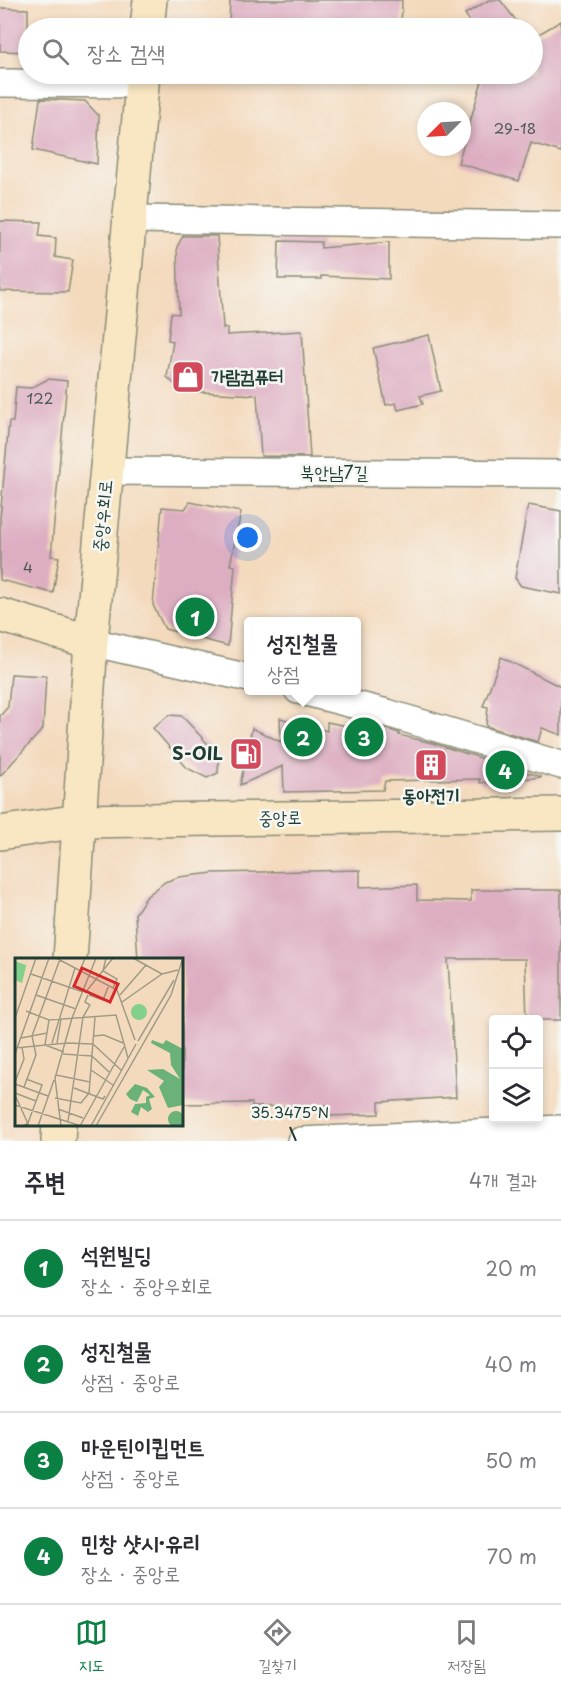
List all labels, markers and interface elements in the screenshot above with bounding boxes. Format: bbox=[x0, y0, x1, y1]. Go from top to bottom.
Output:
search box bbox=[18, 18, 543, 84]
icon: search bbox=[39, 35, 72, 68]
text: 장소 검색 bbox=[87, 35, 165, 68]
north arrow bbox=[417, 102, 471, 156]
house number: 29-18 bbox=[494, 116, 536, 139]
shop icon: 가람컴퓨터 bbox=[170, 359, 206, 395]
place label: 가람컴퓨터 bbox=[211, 362, 283, 389]
house number: 122 bbox=[27, 386, 53, 409]
street label: 북안남7길 bbox=[300, 458, 369, 485]
street label: 중앙우회로 bbox=[85, 479, 118, 553]
your location bbox=[233, 523, 262, 552]
house number: 4 bbox=[23, 555, 33, 578]
pin: 1 bbox=[176, 594, 214, 640]
popup bbox=[244, 617, 361, 695]
text: 성진철물 bbox=[267, 625, 338, 658]
text: 상점 bbox=[267, 658, 299, 688]
pin: 2 bbox=[284, 714, 322, 760]
pin: 3 bbox=[344, 714, 384, 760]
fuel station icon: S-OIL bbox=[228, 736, 264, 772]
place label: S-OIL bbox=[172, 739, 223, 766]
building icon: 동아전기 bbox=[413, 747, 449, 783]
pin: 4 bbox=[486, 748, 524, 792]
place label: 동아전기 bbox=[402, 781, 460, 808]
street label: 중앙로 bbox=[258, 803, 302, 830]
inset map bbox=[15, 958, 183, 1126]
map controls bbox=[489, 1015, 543, 1123]
button: locate bbox=[489, 1015, 543, 1069]
button: layers bbox=[489, 1069, 543, 1123]
text: 35.3475°N bbox=[251, 1100, 329, 1123]
text: 주변 bbox=[24, 1161, 66, 1200]
text: 4개 결과 bbox=[469, 1165, 537, 1195]
text: 석원빌딩 bbox=[81, 1237, 152, 1270]
text: 1 bbox=[39, 1253, 48, 1283]
text: 20 m bbox=[485, 1253, 537, 1283]
text: 장소 · 중앙우회로 bbox=[81, 1270, 212, 1300]
text: 성진철물 bbox=[81, 1333, 152, 1366]
text: 2 bbox=[36, 1349, 51, 1379]
text: 40 m bbox=[485, 1349, 537, 1379]
text: 상점 · 중앙로 bbox=[81, 1366, 180, 1396]
text: 마운틴이큅먼트 bbox=[81, 1429, 205, 1462]
text: 3 bbox=[37, 1445, 50, 1475]
text: 50 m bbox=[485, 1445, 537, 1475]
text: 상점 · 중앙로 bbox=[81, 1462, 180, 1492]
text: 민창 샷시·유리 bbox=[81, 1525, 201, 1558]
text: 4 bbox=[37, 1541, 50, 1571]
text: 70 m bbox=[487, 1541, 537, 1571]
text: 장소 · 중앙로 bbox=[81, 1558, 180, 1588]
tab: 지도 bbox=[75, 1616, 108, 1676]
tab: 길찾기 bbox=[258, 1616, 297, 1676]
tab: 저장됨 bbox=[447, 1616, 486, 1676]

